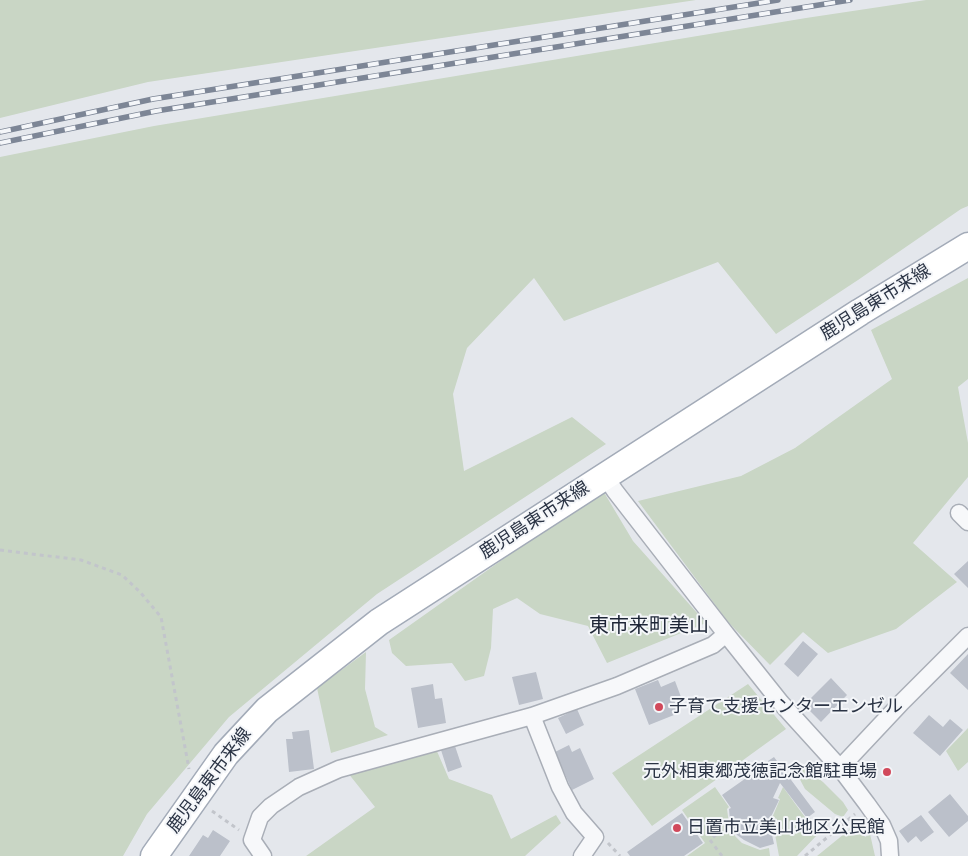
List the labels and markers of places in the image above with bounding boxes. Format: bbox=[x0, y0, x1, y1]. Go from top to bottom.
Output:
place label: 子育て支援センターエンゼル bbox=[669, 696, 903, 718]
marker: 子育て支援センターエンゼル bbox=[653, 701, 665, 713]
place label: 元外相東郷茂徳記念館駐車場 bbox=[643, 761, 877, 783]
marker: 元外相東郷茂徳記念館駐車場 bbox=[881, 766, 893, 778]
place label: 日置市立美山地区公民館 bbox=[687, 817, 885, 839]
marker: 日置市立美山地区公民館 bbox=[671, 822, 683, 834]

